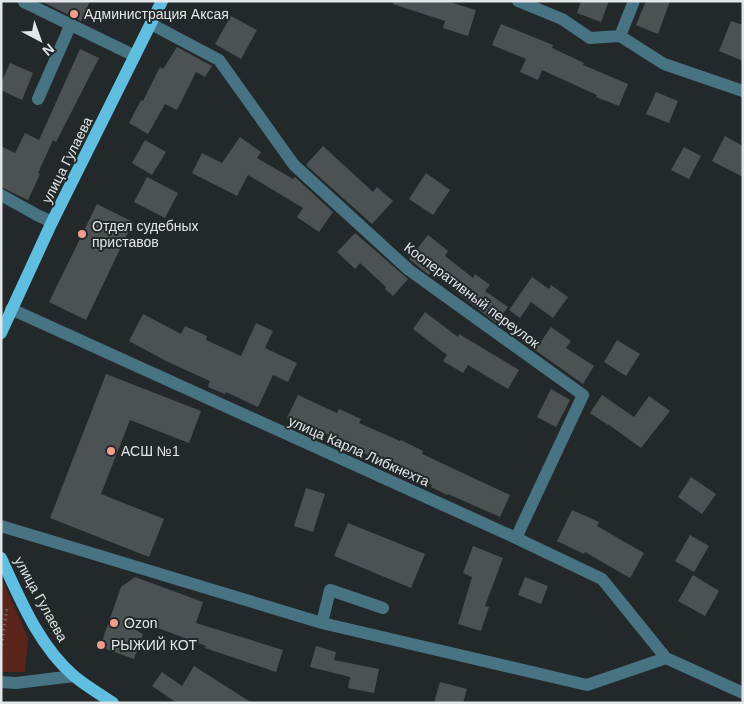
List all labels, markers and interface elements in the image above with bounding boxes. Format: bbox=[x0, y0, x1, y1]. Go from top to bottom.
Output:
place label: Администрация Аксая bbox=[84, 6, 229, 22]
marker: Администрация Аксая bbox=[68, 8, 80, 20]
north arrow bbox=[15, 15, 65, 65]
text: N bbox=[39, 40, 58, 59]
street label: улица Гулаева bbox=[38, 114, 96, 206]
place label: Отдел судебных приставов bbox=[92, 218, 199, 250]
marker: Отдел судебных приставов bbox=[76, 228, 88, 240]
street label: Кооперативный переулок bbox=[401, 239, 543, 352]
street label: улица Карла Либкнехта bbox=[286, 413, 432, 489]
place label: АСШ №1 bbox=[121, 443, 180, 459]
marker: АСШ №1 bbox=[105, 445, 117, 457]
street label: улица Гулаева bbox=[11, 554, 71, 644]
place label: Ozon bbox=[124, 615, 157, 631]
marker: Ozon bbox=[108, 617, 120, 629]
place label: РЫЖИЙ КОТ bbox=[111, 636, 198, 653]
marker: РЫЖИЙ КОТ bbox=[95, 639, 107, 651]

